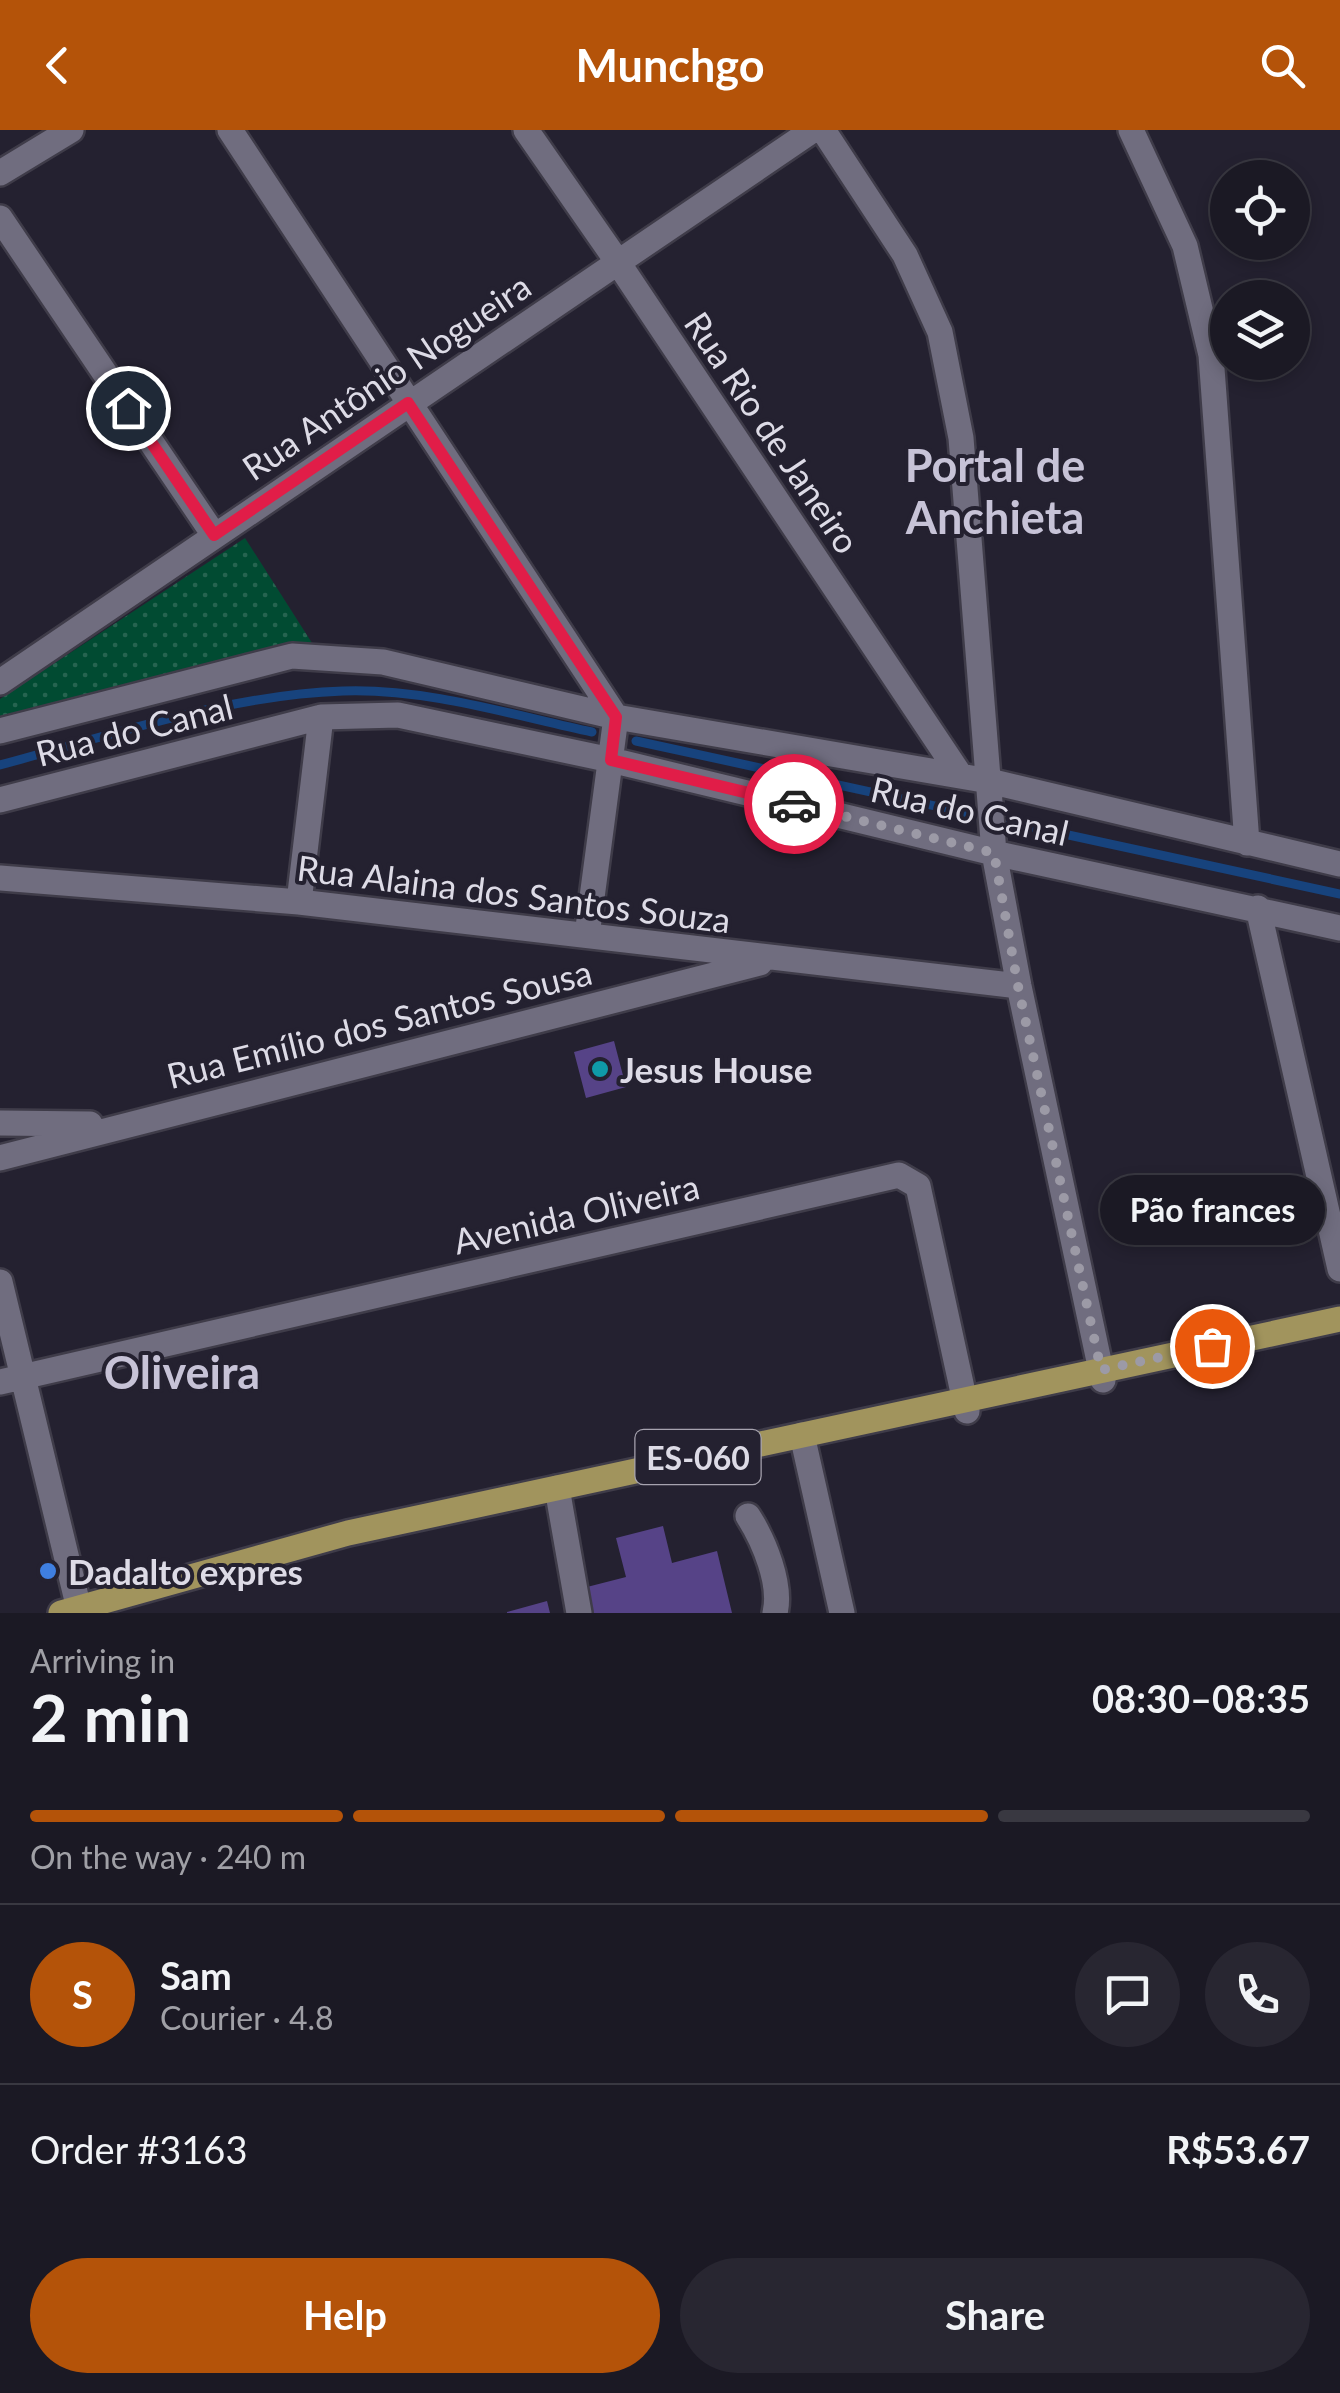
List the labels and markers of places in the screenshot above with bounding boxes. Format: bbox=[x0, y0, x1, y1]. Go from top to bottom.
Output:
pin bbox=[86, 366, 171, 451]
place label: Jesus House bbox=[620, 1048, 813, 1090]
marker: Jesus House bbox=[589, 1058, 611, 1080]
callout: Pão frances bbox=[1100, 1176, 1324, 1246]
pin bbox=[1170, 1304, 1255, 1389]
place label: Dadalto expres bbox=[68, 1550, 303, 1592]
marker: Dadalto expres bbox=[37, 1560, 59, 1582]

